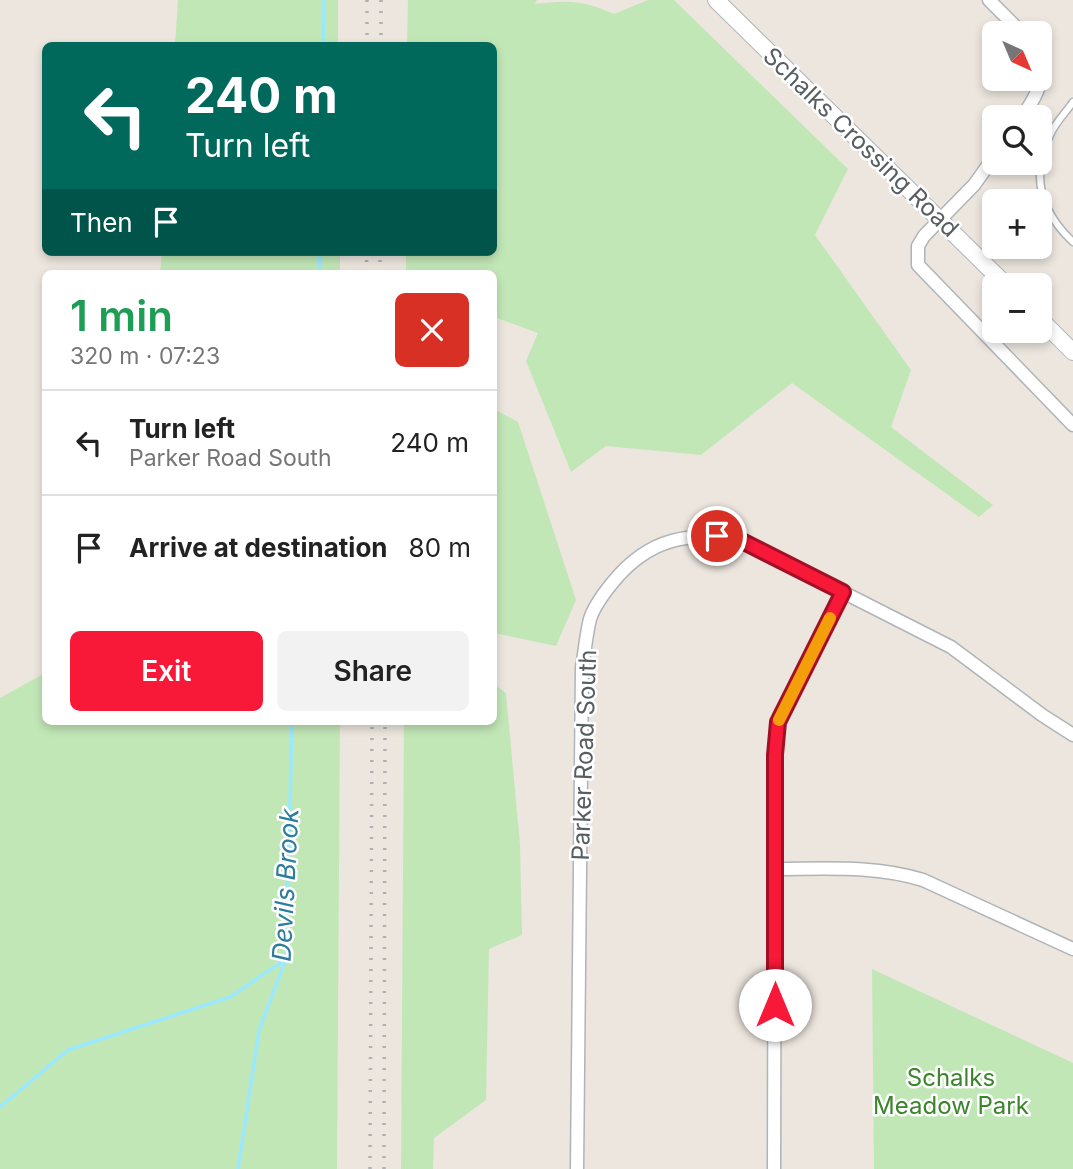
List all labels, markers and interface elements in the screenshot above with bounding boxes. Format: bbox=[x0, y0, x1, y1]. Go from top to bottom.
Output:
north arrow bbox=[982, 21, 1052, 91]
map controls bbox=[982, 21, 1052, 343]
street label: Schalks Crossing Road bbox=[757, 41, 965, 243]
text: 240 m bbox=[185, 66, 338, 125]
icon: left bbox=[70, 70, 161, 161]
button: search bbox=[982, 105, 1052, 175]
text: Turn left bbox=[185, 126, 310, 165]
button: + bbox=[982, 189, 1052, 259]
icon: arrive bbox=[147, 203, 185, 241]
text: Then bbox=[70, 207, 133, 238]
button: − bbox=[982, 273, 1052, 343]
text: 1 min bbox=[70, 290, 173, 341]
button: close bbox=[395, 293, 469, 367]
text: 320 m · 07:23 bbox=[70, 342, 220, 370]
text: Turn left bbox=[129, 413, 235, 444]
icon: left bbox=[70, 424, 108, 462]
text: 240 m bbox=[390, 427, 469, 458]
text: Parker Road South bbox=[129, 444, 332, 472]
pin bbox=[687, 506, 747, 566]
icon: arrive bbox=[698, 517, 736, 555]
icon: arrive bbox=[70, 529, 108, 567]
text: Arrive at destination bbox=[129, 532, 388, 563]
text: 80 m bbox=[409, 532, 471, 563]
button: Exit bbox=[70, 631, 263, 711]
button: Share bbox=[277, 631, 469, 711]
street label: Parker Road South bbox=[566, 649, 602, 861]
water label: Devils Brook bbox=[266, 807, 305, 962]
position arrow bbox=[738, 968, 812, 1042]
park label: Schalks Meadow Park bbox=[873, 1063, 1029, 1120]

